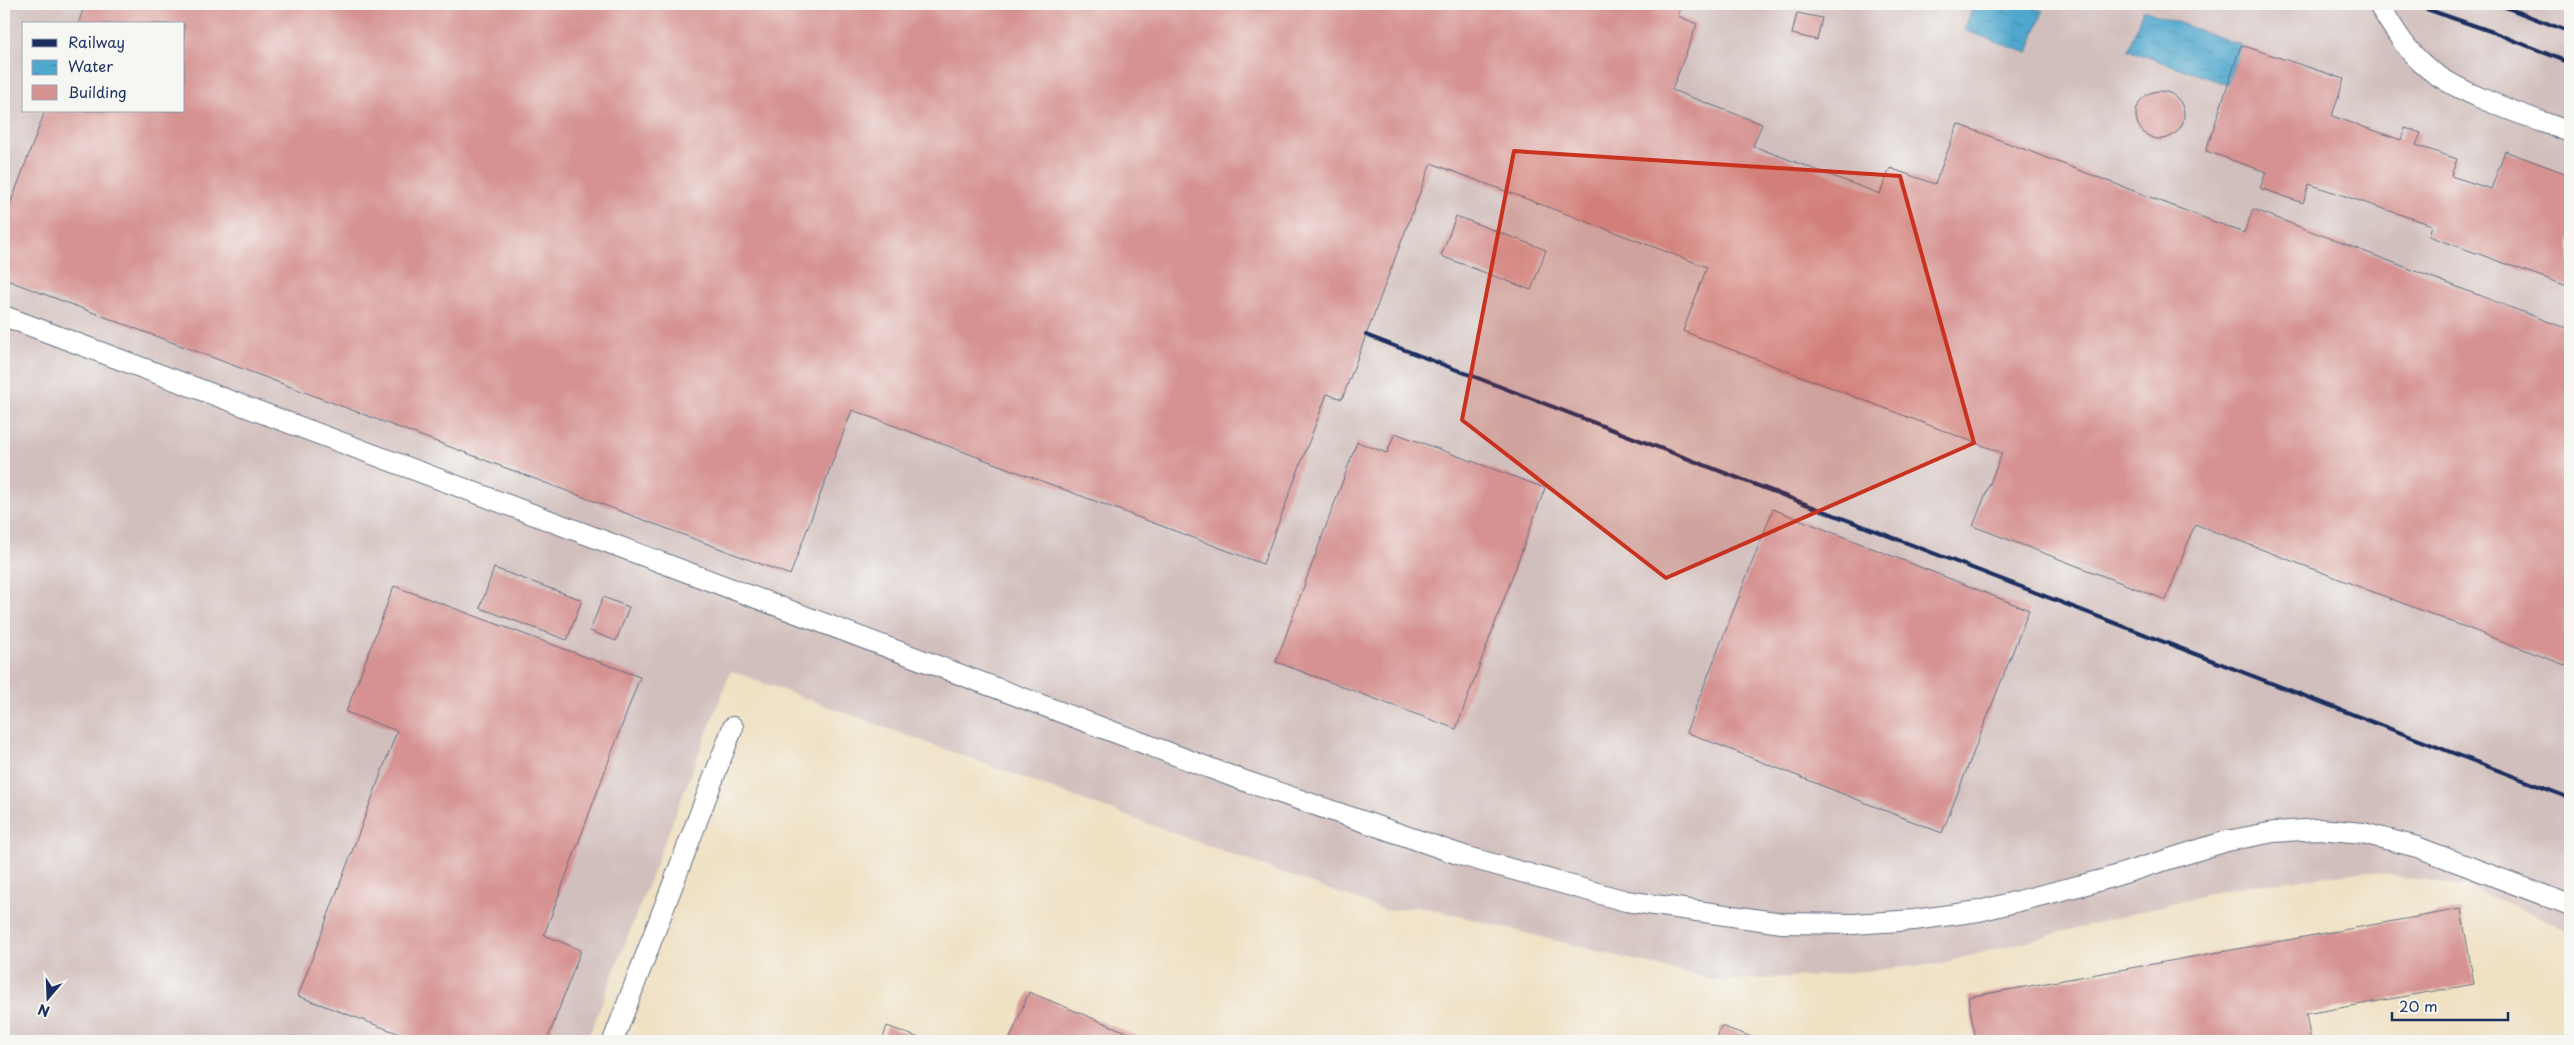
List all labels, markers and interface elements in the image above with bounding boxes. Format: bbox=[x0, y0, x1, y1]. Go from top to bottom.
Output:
legend bbox=[22, 22, 185, 112]
text: Railway bbox=[68, 30, 125, 53]
text: Water bbox=[68, 54, 113, 77]
text: Building bbox=[68, 80, 127, 103]
north arrow bbox=[22, 972, 72, 1022]
scale bar bbox=[2392, 990, 2508, 1022]
text: 20 m bbox=[2399, 994, 2438, 1017]
text: N bbox=[35, 999, 52, 1022]

